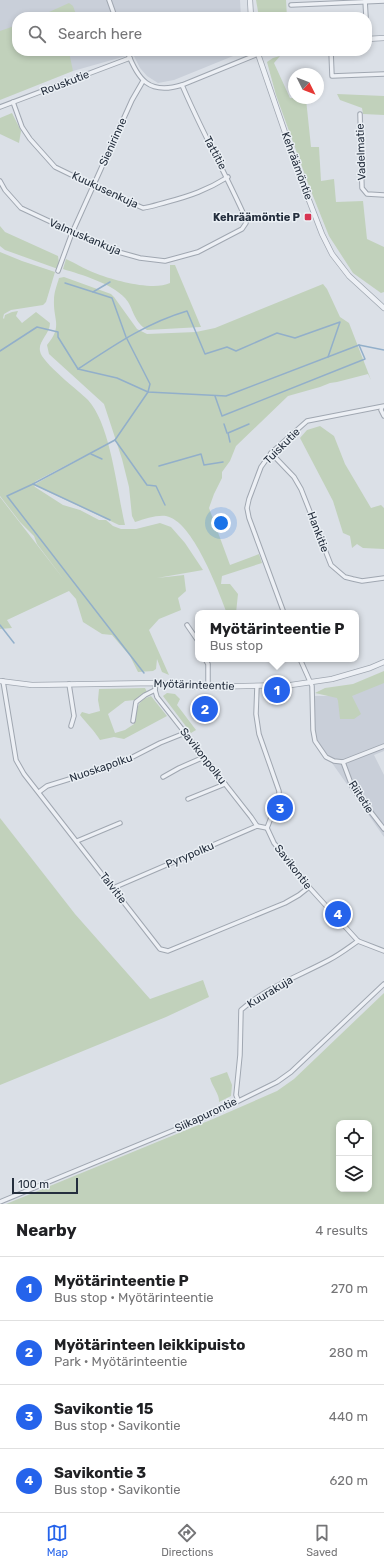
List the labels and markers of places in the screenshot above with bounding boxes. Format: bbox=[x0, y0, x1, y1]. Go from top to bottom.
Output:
place label: Kehräämöntie P bbox=[213, 211, 301, 224]
marker: Kehräämöntie P bbox=[303, 212, 313, 222]
pin: 1 bbox=[264, 675, 290, 705]
pin: 2 bbox=[192, 694, 218, 724]
pin: 3 bbox=[267, 793, 293, 823]
pin: 4 bbox=[325, 899, 351, 929]

